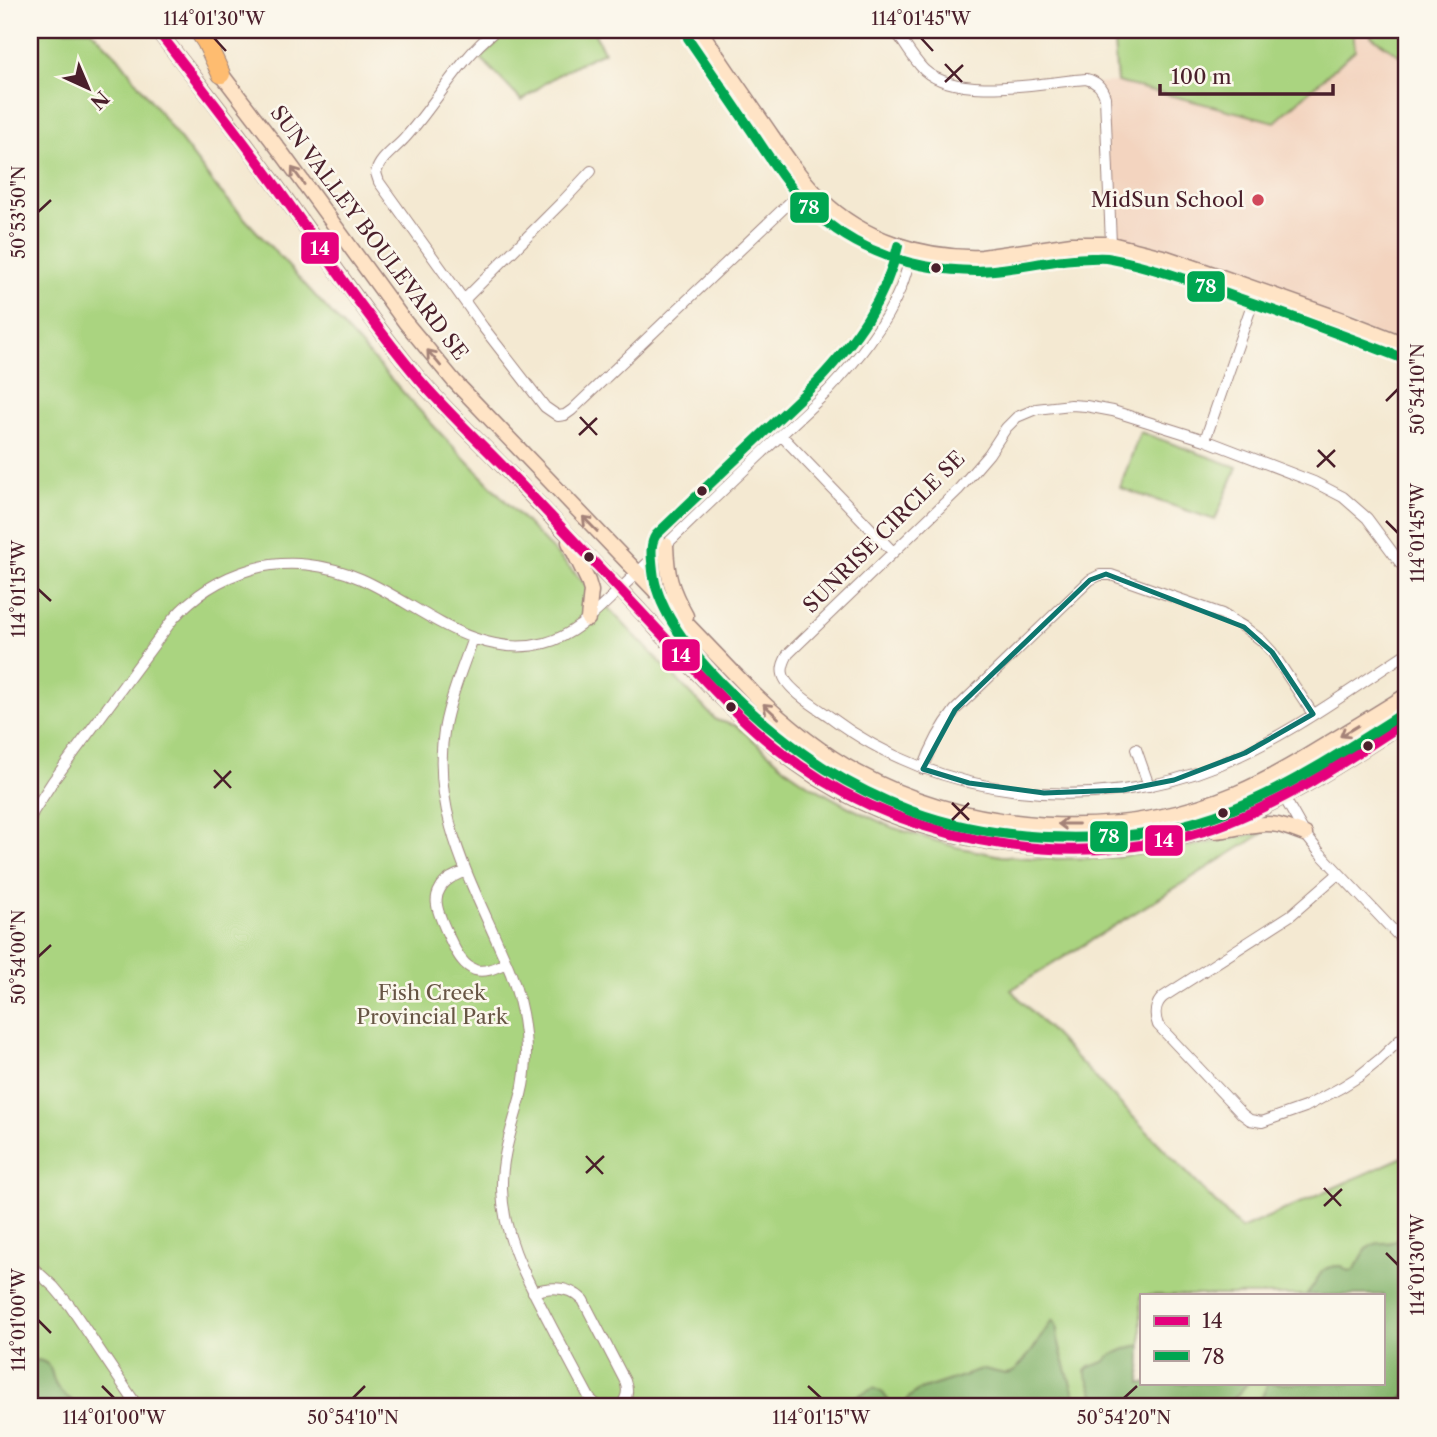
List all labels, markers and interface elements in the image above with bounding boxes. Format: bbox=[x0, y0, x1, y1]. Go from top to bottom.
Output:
text: 114°01'30"W bbox=[163, 8, 266, 30]
text: 114°01'45"W bbox=[871, 8, 972, 30]
north arrow bbox=[52, 52, 122, 122]
scale bar bbox=[1160, 52, 1334, 96]
text: 100 m bbox=[1171, 64, 1232, 89]
text: N bbox=[86, 86, 113, 114]
street label: SUN VALLEY BOULEVARD SE bbox=[265, 101, 473, 365]
text: 50°53'50"N bbox=[8, 165, 30, 259]
one-way arrow bbox=[291, 167, 305, 186]
place label: MidSun School bbox=[1091, 187, 1244, 212]
line badge: 78 bbox=[789, 191, 830, 224]
marker: MidSun School bbox=[1250, 192, 1266, 208]
text: 78 bbox=[798, 196, 820, 219]
line badge: 14 bbox=[300, 231, 340, 265]
text: 14 bbox=[310, 237, 330, 260]
unlabelled marker bbox=[929, 261, 943, 275]
line badge: 78 bbox=[1186, 270, 1226, 303]
text: 78 bbox=[1195, 275, 1217, 298]
text: 50°54'10"N bbox=[1407, 343, 1429, 435]
one-way arrow bbox=[427, 349, 443, 367]
street label: SUNRISE CIRCLE SE bbox=[798, 446, 970, 618]
text: 114°01'45"W bbox=[1407, 482, 1429, 583]
unlabelled marker bbox=[695, 484, 709, 498]
one-way arrow bbox=[582, 515, 599, 532]
text: 114°01'15"W bbox=[8, 539, 30, 638]
unlabelled marker bbox=[582, 550, 596, 564]
line badge: 14 bbox=[661, 638, 701, 672]
text: 14 bbox=[671, 644, 691, 667]
unlabelled marker bbox=[724, 700, 738, 714]
one-way arrow bbox=[763, 702, 780, 719]
one-way arrow bbox=[1339, 724, 1359, 738]
unlabelled marker bbox=[1361, 739, 1375, 753]
unlabelled marker bbox=[1216, 806, 1230, 820]
one-way arrow bbox=[1057, 817, 1080, 831]
line badge: 78 bbox=[1089, 820, 1129, 853]
line badge: 14 bbox=[1144, 824, 1184, 857]
text: 78 bbox=[1098, 825, 1120, 848]
text: 14 bbox=[1154, 829, 1174, 852]
text: 50°54'00"N bbox=[8, 909, 30, 1005]
park label: Fish Creek Provincial Park bbox=[356, 980, 509, 1029]
text: 114°01'30"W bbox=[1407, 1213, 1429, 1316]
text: 114°01'00"W bbox=[8, 1267, 30, 1372]
legend bbox=[1140, 1294, 1384, 1384]
text: 14 bbox=[1202, 1308, 1223, 1333]
text: 78 bbox=[1202, 1344, 1225, 1369]
text: 114°01'00"W bbox=[62, 1407, 167, 1429]
text: 50°54'10"N bbox=[307, 1407, 399, 1429]
text: 114°01'15"W bbox=[772, 1407, 871, 1429]
text: 50°54'20"N bbox=[1077, 1407, 1171, 1429]

